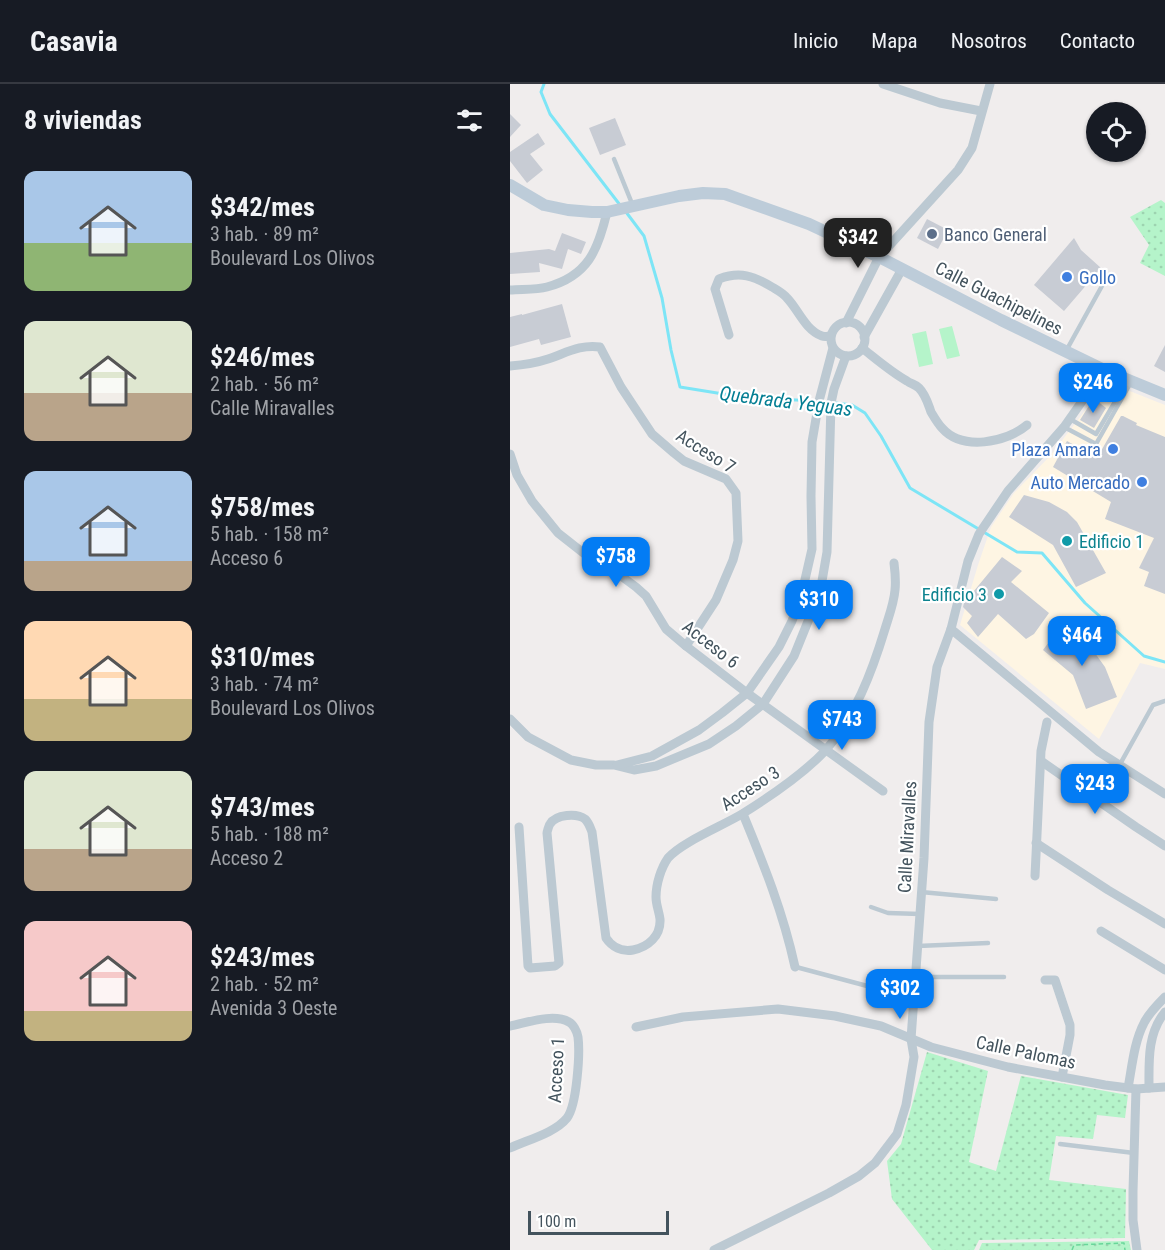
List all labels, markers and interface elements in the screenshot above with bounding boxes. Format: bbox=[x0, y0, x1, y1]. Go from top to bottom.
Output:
text: Casavia bbox=[30, 25, 118, 58]
text: Inicio bbox=[793, 29, 838, 53]
text: Mapa bbox=[871, 29, 918, 53]
text: Nosotros bbox=[951, 29, 1027, 53]
text: Contacto bbox=[1060, 29, 1135, 53]
map controls bbox=[1086, 102, 1146, 162]
button: locate bbox=[1086, 102, 1146, 162]
icon: filters bbox=[453, 104, 486, 137]
text: 8 viviendas bbox=[24, 105, 142, 135]
text: $342/mes bbox=[210, 192, 315, 222]
icon: home bbox=[72, 195, 144, 267]
pin: $342 bbox=[822, 218, 894, 269]
text: 3 hab. · 89 m² bbox=[210, 222, 319, 246]
place label: Banco General bbox=[944, 224, 1047, 245]
text: $342 bbox=[838, 225, 878, 249]
marker: Banco General bbox=[925, 227, 939, 241]
text: Boulevard Los Olivos bbox=[210, 246, 375, 270]
street label: Calle Guachipelines bbox=[932, 257, 1066, 339]
place label: Gollo bbox=[1079, 267, 1116, 288]
marker: Gollo bbox=[1060, 270, 1074, 284]
text: $246/mes bbox=[210, 342, 315, 372]
icon: home bbox=[72, 345, 144, 417]
pin: $246 bbox=[1057, 363, 1129, 414]
text: $246 bbox=[1073, 370, 1113, 394]
text: 2 hab. · 56 m² bbox=[210, 372, 319, 396]
water label: Quebrada Yeguas bbox=[718, 381, 854, 421]
text: Calle Miravalles bbox=[210, 396, 335, 420]
street label: Acceso 7 bbox=[673, 425, 740, 477]
place label: Plaza Amara bbox=[1011, 439, 1101, 460]
marker: Plaza Amara bbox=[1106, 442, 1120, 456]
place label: Auto Mercado bbox=[1030, 472, 1130, 493]
marker: Auto Mercado bbox=[1135, 475, 1149, 489]
text: $758/mes bbox=[210, 492, 315, 522]
icon: home bbox=[72, 495, 144, 567]
text: 5 hab. · 158 m² bbox=[210, 522, 329, 546]
place label: Edificio 1 bbox=[1079, 531, 1144, 552]
marker: Edificio 1 bbox=[1060, 534, 1074, 548]
pin: $758 bbox=[580, 537, 652, 588]
text: $758 bbox=[596, 544, 636, 568]
text: Acceso 6 bbox=[210, 546, 283, 570]
pin: $310 bbox=[783, 580, 855, 631]
place label: Edificio 3 bbox=[922, 584, 987, 605]
text: $310 bbox=[799, 587, 839, 611]
marker: Edificio 3 bbox=[992, 587, 1006, 601]
street label: Acceso 6 bbox=[679, 615, 743, 673]
pin: $464 bbox=[1046, 616, 1118, 667]
text: $464 bbox=[1062, 623, 1102, 647]
text: $310/mes bbox=[210, 642, 315, 672]
icon: home bbox=[72, 645, 144, 717]
text: 3 hab. · 74 m² bbox=[210, 672, 319, 696]
text: Boulevard Los Olivos bbox=[210, 696, 375, 720]
pin: $743 bbox=[806, 700, 878, 751]
text: $743 bbox=[822, 707, 862, 731]
street label: Acceso 3 bbox=[717, 761, 783, 815]
pin: $243 bbox=[1059, 764, 1131, 815]
text: $243 bbox=[1075, 771, 1115, 795]
street label: Calle Miravalles bbox=[894, 780, 920, 894]
text: $743/mes bbox=[210, 792, 315, 822]
icon: home bbox=[72, 795, 144, 867]
text: 5 hab. · 188 m² bbox=[210, 822, 329, 846]
text: Acceso 2 bbox=[210, 846, 283, 870]
text: $243/mes bbox=[210, 942, 315, 972]
icon: home bbox=[72, 945, 144, 1017]
pin: $302 bbox=[864, 969, 936, 1020]
text: 2 hab. · 52 m² bbox=[210, 972, 319, 996]
text: $302 bbox=[880, 976, 920, 1000]
text: Avenida 3 Oeste bbox=[210, 996, 338, 1020]
street label: Calle Palomas bbox=[974, 1031, 1078, 1073]
street label: Acceso 1 bbox=[544, 1037, 568, 1103]
scale bar bbox=[528, 1208, 669, 1236]
text: 100 m bbox=[537, 1212, 576, 1231]

